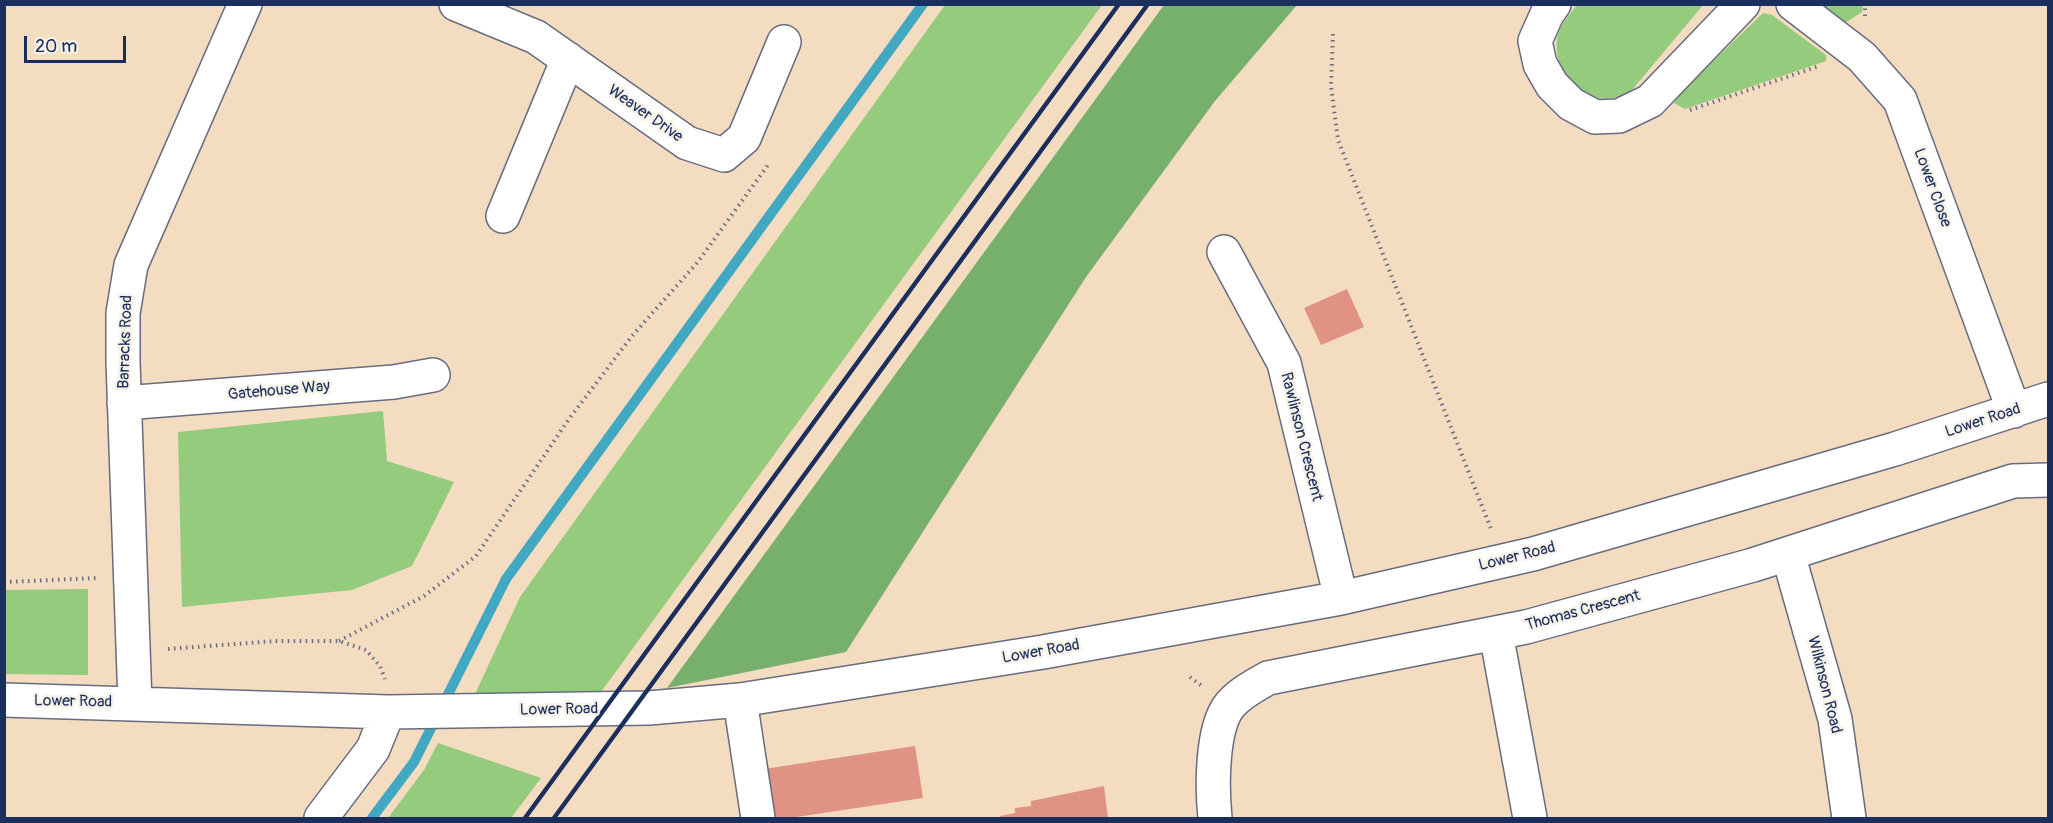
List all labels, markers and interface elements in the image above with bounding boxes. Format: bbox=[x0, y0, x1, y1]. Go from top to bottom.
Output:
scale bar bbox=[27, 24, 129, 62]
text: 20 m bbox=[35, 35, 77, 58]
street label: Weaver Drive bbox=[604, 81, 686, 147]
street label: Lower Close bbox=[1909, 146, 1955, 230]
street label: Barracks Road bbox=[115, 295, 137, 389]
street label: Rawlinson Crescent bbox=[1276, 371, 1326, 503]
street label: Gatehouse Way bbox=[227, 377, 331, 405]
street label: Lower Road bbox=[1943, 400, 2023, 442]
street label: Lower Road bbox=[1477, 538, 1557, 576]
street label: Thomas Crescent bbox=[1523, 586, 1643, 636]
street label: Wilkinson Road bbox=[1803, 634, 1845, 736]
street label: Lower Road bbox=[1001, 636, 1081, 668]
street label: Lower Road bbox=[34, 692, 112, 712]
street label: Lower Road bbox=[520, 700, 598, 720]

